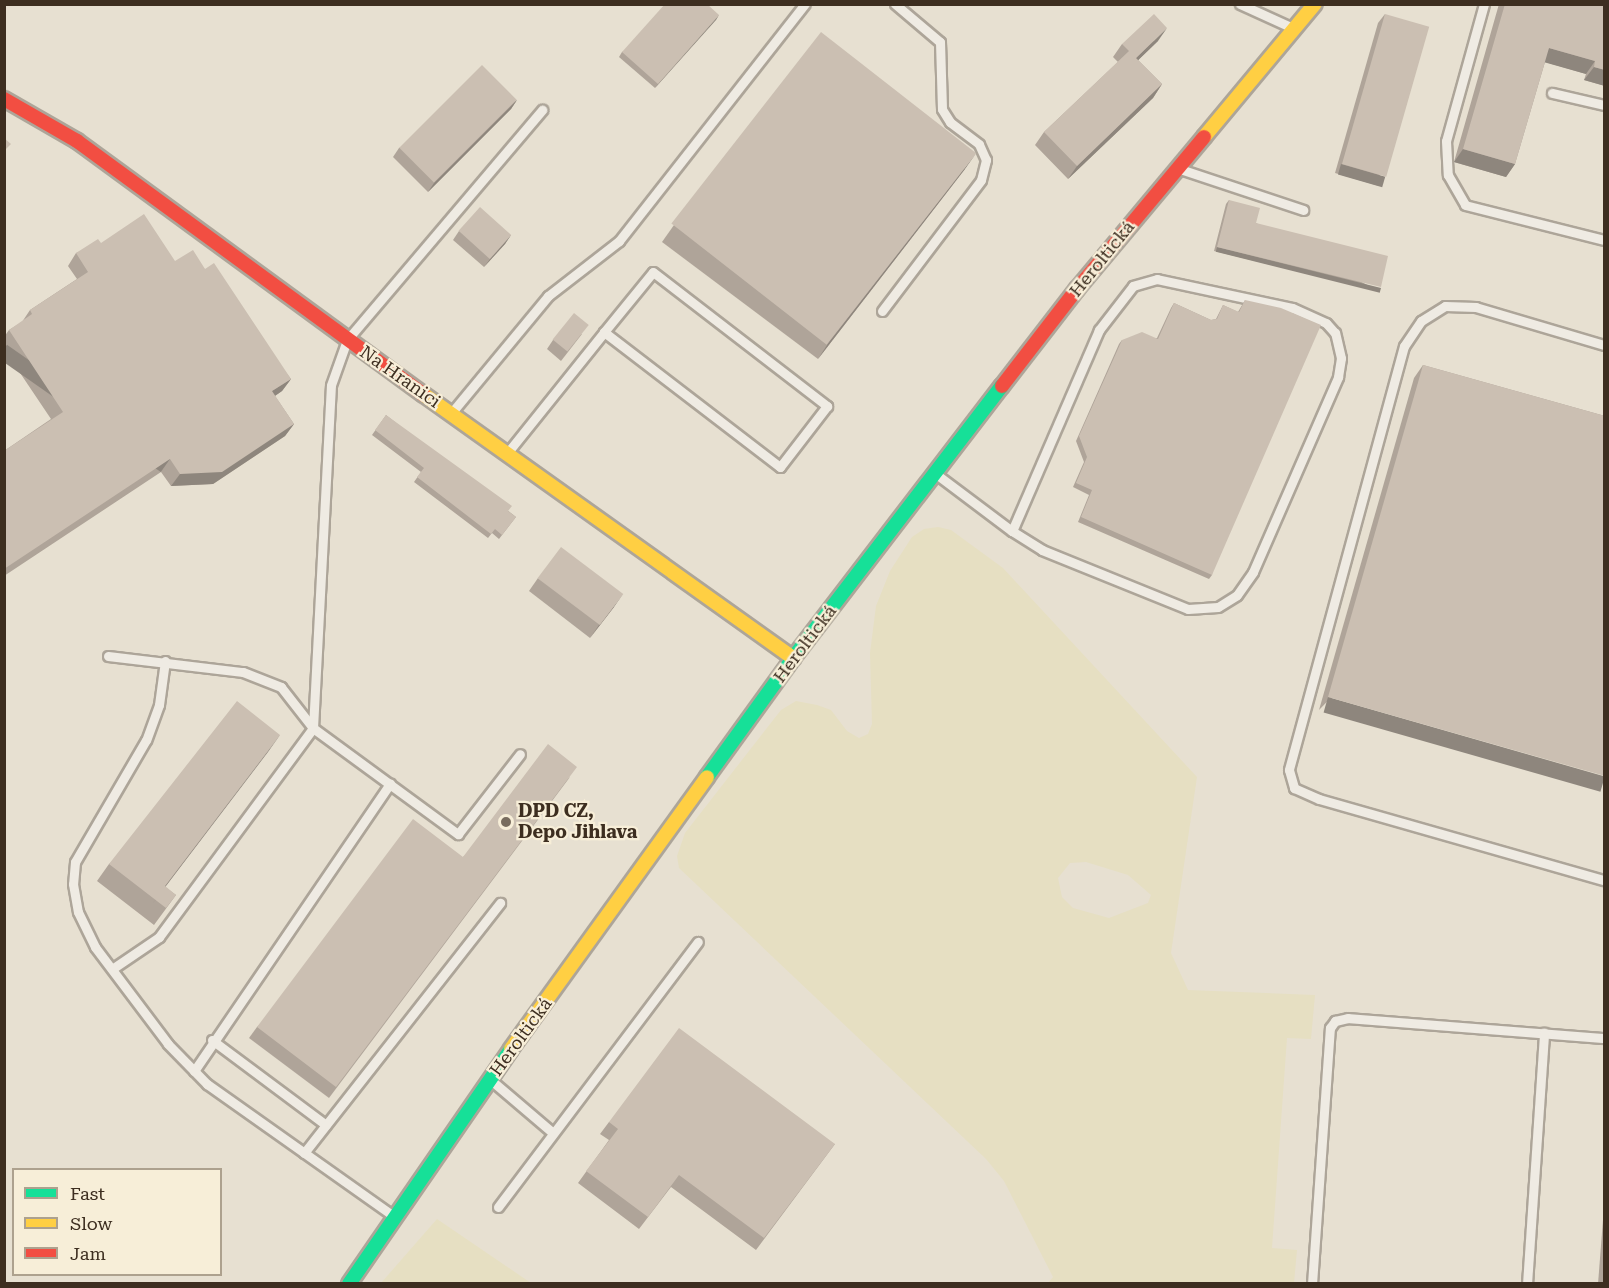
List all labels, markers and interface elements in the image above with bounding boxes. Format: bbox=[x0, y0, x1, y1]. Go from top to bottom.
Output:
street label: Heroltická bbox=[1065, 217, 1139, 301]
street label: Na Hranici bbox=[355, 341, 445, 413]
street label: Heroltická bbox=[769, 601, 841, 687]
place label: DPD CZ, Depo Jihlava bbox=[518, 801, 637, 844]
marker: DPD CZ, Depo Jihlava bbox=[499, 815, 513, 829]
street label: Heroltická bbox=[485, 994, 557, 1080]
legend bbox=[12, 1168, 222, 1276]
text: Fast bbox=[70, 1183, 105, 1204]
text: Slow bbox=[70, 1213, 112, 1234]
text: Jam bbox=[70, 1243, 106, 1264]

